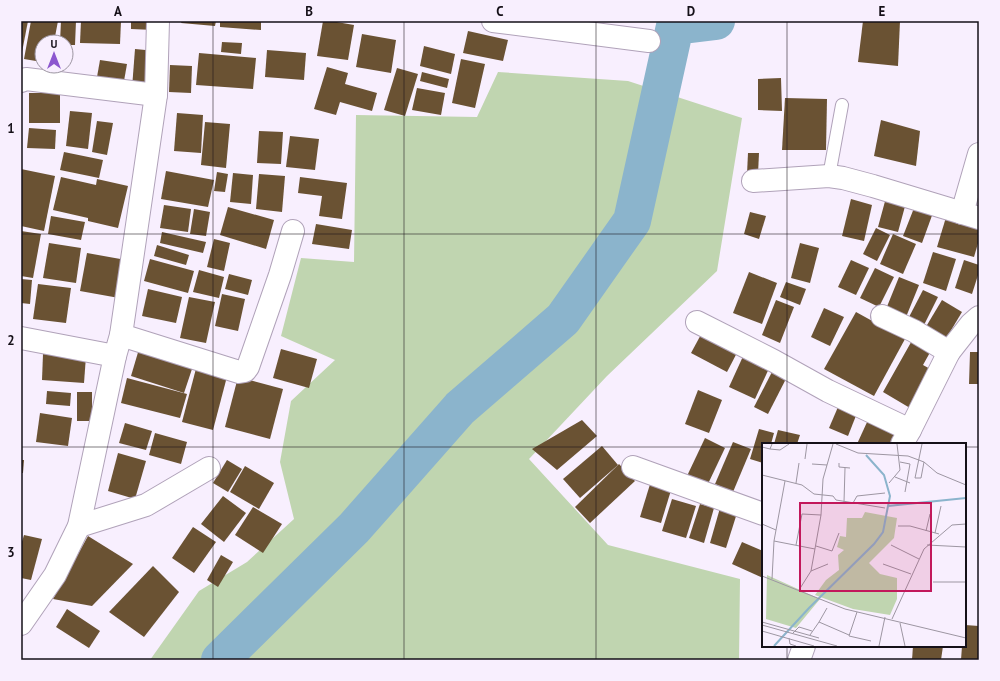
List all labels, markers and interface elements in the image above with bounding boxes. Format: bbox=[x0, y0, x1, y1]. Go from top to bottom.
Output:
text: A bbox=[114, 3, 122, 20]
text: B bbox=[305, 3, 313, 20]
text: C bbox=[496, 3, 504, 20]
text: D bbox=[687, 3, 695, 20]
text: E bbox=[879, 3, 886, 20]
north arrow bbox=[34, 34, 74, 74]
text: U bbox=[51, 37, 58, 51]
text: 1 bbox=[7, 120, 15, 137]
text: 2 bbox=[7, 332, 15, 349]
inset map bbox=[762, 443, 966, 647]
text: 3 bbox=[7, 544, 15, 561]

